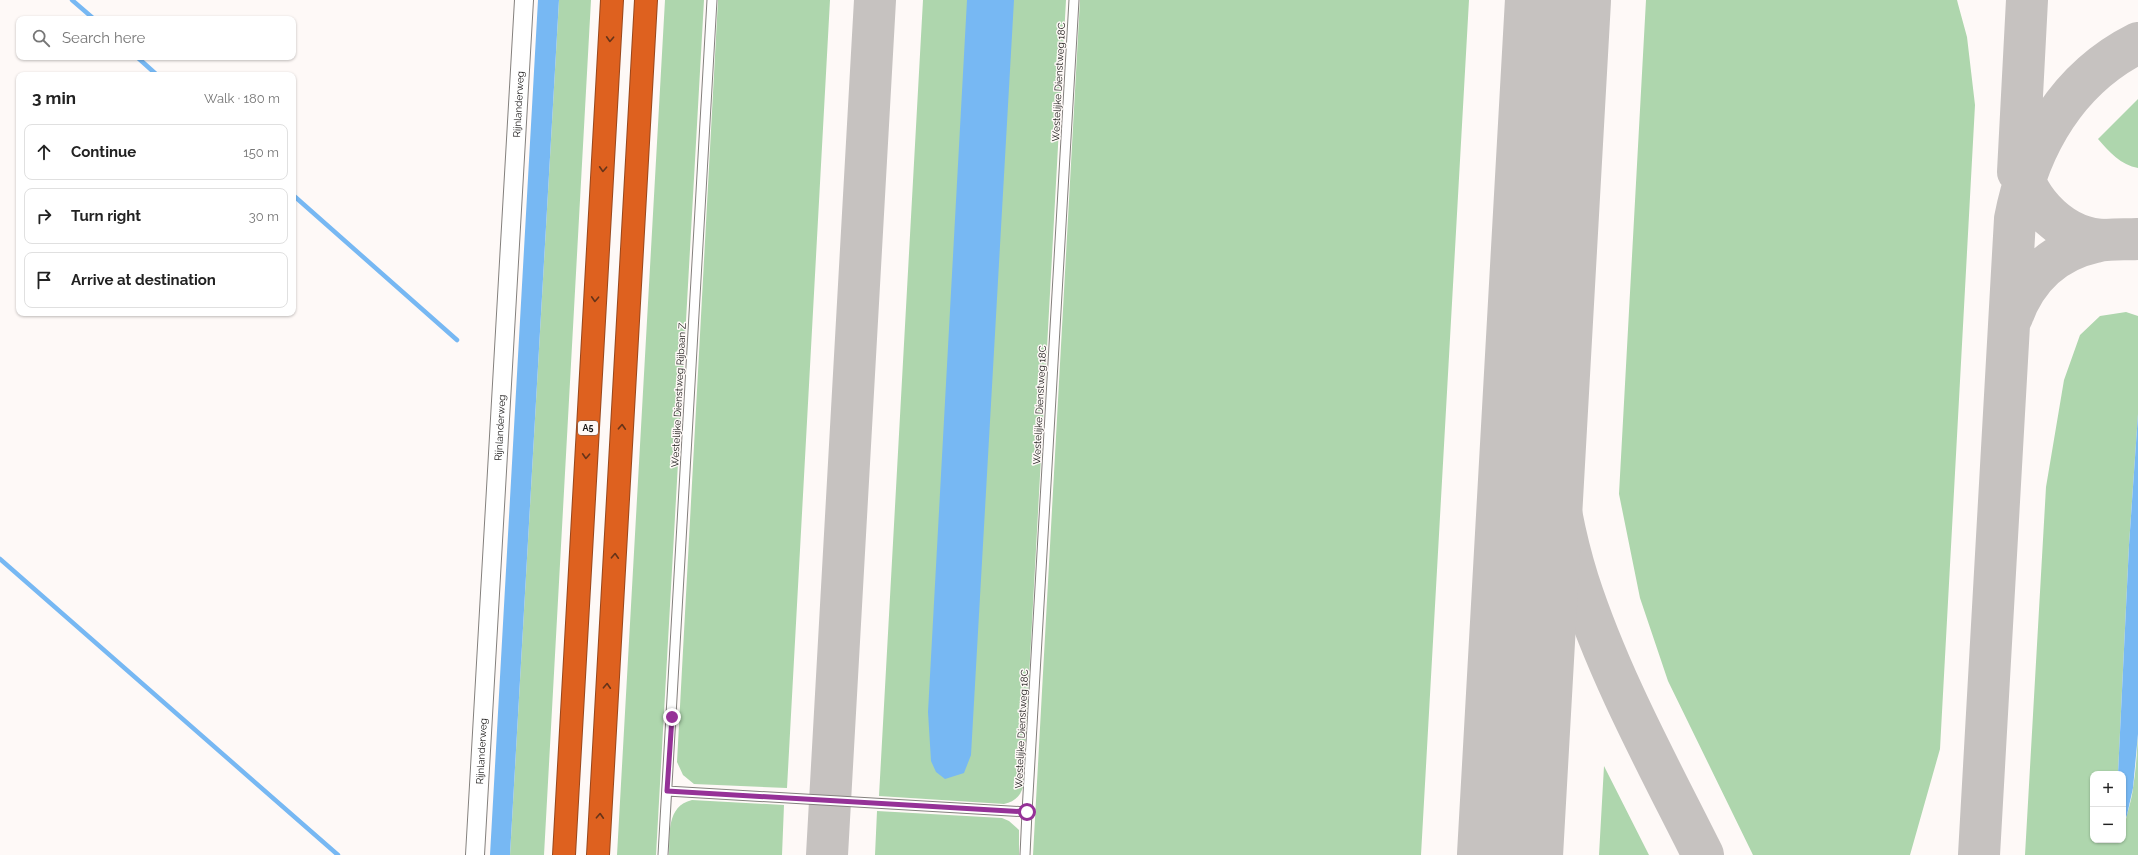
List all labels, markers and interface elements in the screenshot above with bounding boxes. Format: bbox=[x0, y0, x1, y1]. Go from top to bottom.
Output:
search box bbox=[16, 16, 296, 60]
street label: Westelijke Dienstweg 18C bbox=[1050, 22, 1067, 142]
icon: search bbox=[30, 27, 52, 49]
text: Search here bbox=[62, 29, 145, 47]
one-way arrow bbox=[606, 36, 614, 42]
street label: Rijnlanderweg bbox=[511, 71, 526, 138]
text: 3 min bbox=[32, 88, 76, 108]
text: Walk · 180 m bbox=[204, 91, 280, 106]
icon: ahead bbox=[33, 141, 55, 163]
text: Continue bbox=[71, 143, 136, 161]
text: 150 m bbox=[243, 145, 279, 160]
one-way arrow bbox=[598, 166, 607, 172]
icon: right bbox=[33, 205, 55, 227]
text: Turn right bbox=[71, 207, 141, 225]
text: 30 m bbox=[249, 209, 279, 224]
icon: arrive bbox=[33, 269, 55, 291]
text: Arrive at destination bbox=[71, 271, 216, 289]
one-way arrow bbox=[591, 296, 600, 302]
street label: Westelijke Dienstweg Rijbaan Z bbox=[669, 323, 688, 468]
street label: Westelijke Dienstweg 18C bbox=[1031, 345, 1048, 465]
street label: Rijnlanderweg bbox=[493, 394, 507, 461]
road number: A5 bbox=[578, 421, 598, 435]
one-way arrow bbox=[618, 424, 626, 430]
one-way arrow bbox=[582, 453, 591, 459]
one-way arrow bbox=[610, 553, 619, 559]
street label: Westelijke Dienstweg 18C bbox=[1013, 669, 1030, 789]
one-way arrow bbox=[603, 683, 612, 689]
route end bbox=[663, 708, 681, 726]
street label: Rijnlanderweg bbox=[474, 718, 489, 785]
map controls bbox=[2090, 771, 2126, 843]
button: + bbox=[2090, 771, 2126, 807]
route start bbox=[1018, 803, 1036, 821]
button: − bbox=[2090, 807, 2126, 843]
one-way arrow bbox=[596, 813, 605, 819]

